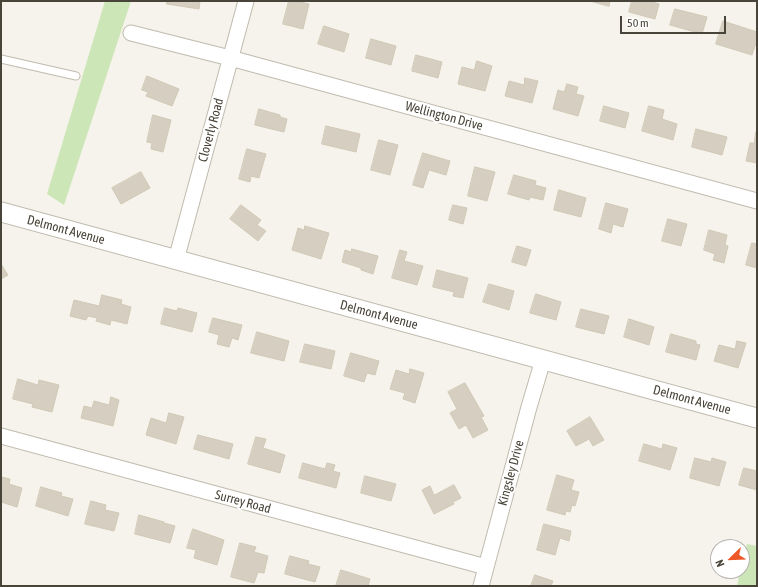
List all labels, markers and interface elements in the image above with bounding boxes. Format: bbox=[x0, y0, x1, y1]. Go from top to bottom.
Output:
scale bar bbox=[622, 8, 728, 34]
text: 50 m bbox=[627, 16, 649, 30]
street label: Cloverly Road bbox=[195, 96, 227, 164]
street label: Wellington Drive bbox=[403, 98, 485, 134]
street label: Delmont Avenue bbox=[25, 212, 107, 248]
street label: Delmont Avenue bbox=[338, 297, 420, 333]
street label: Delmont Avenue bbox=[651, 382, 733, 418]
street label: Kingsley Drive bbox=[495, 438, 527, 508]
street label: Surrey Road bbox=[213, 487, 273, 517]
north arrow bbox=[710, 539, 750, 579]
text: N bbox=[713, 558, 727, 569]

